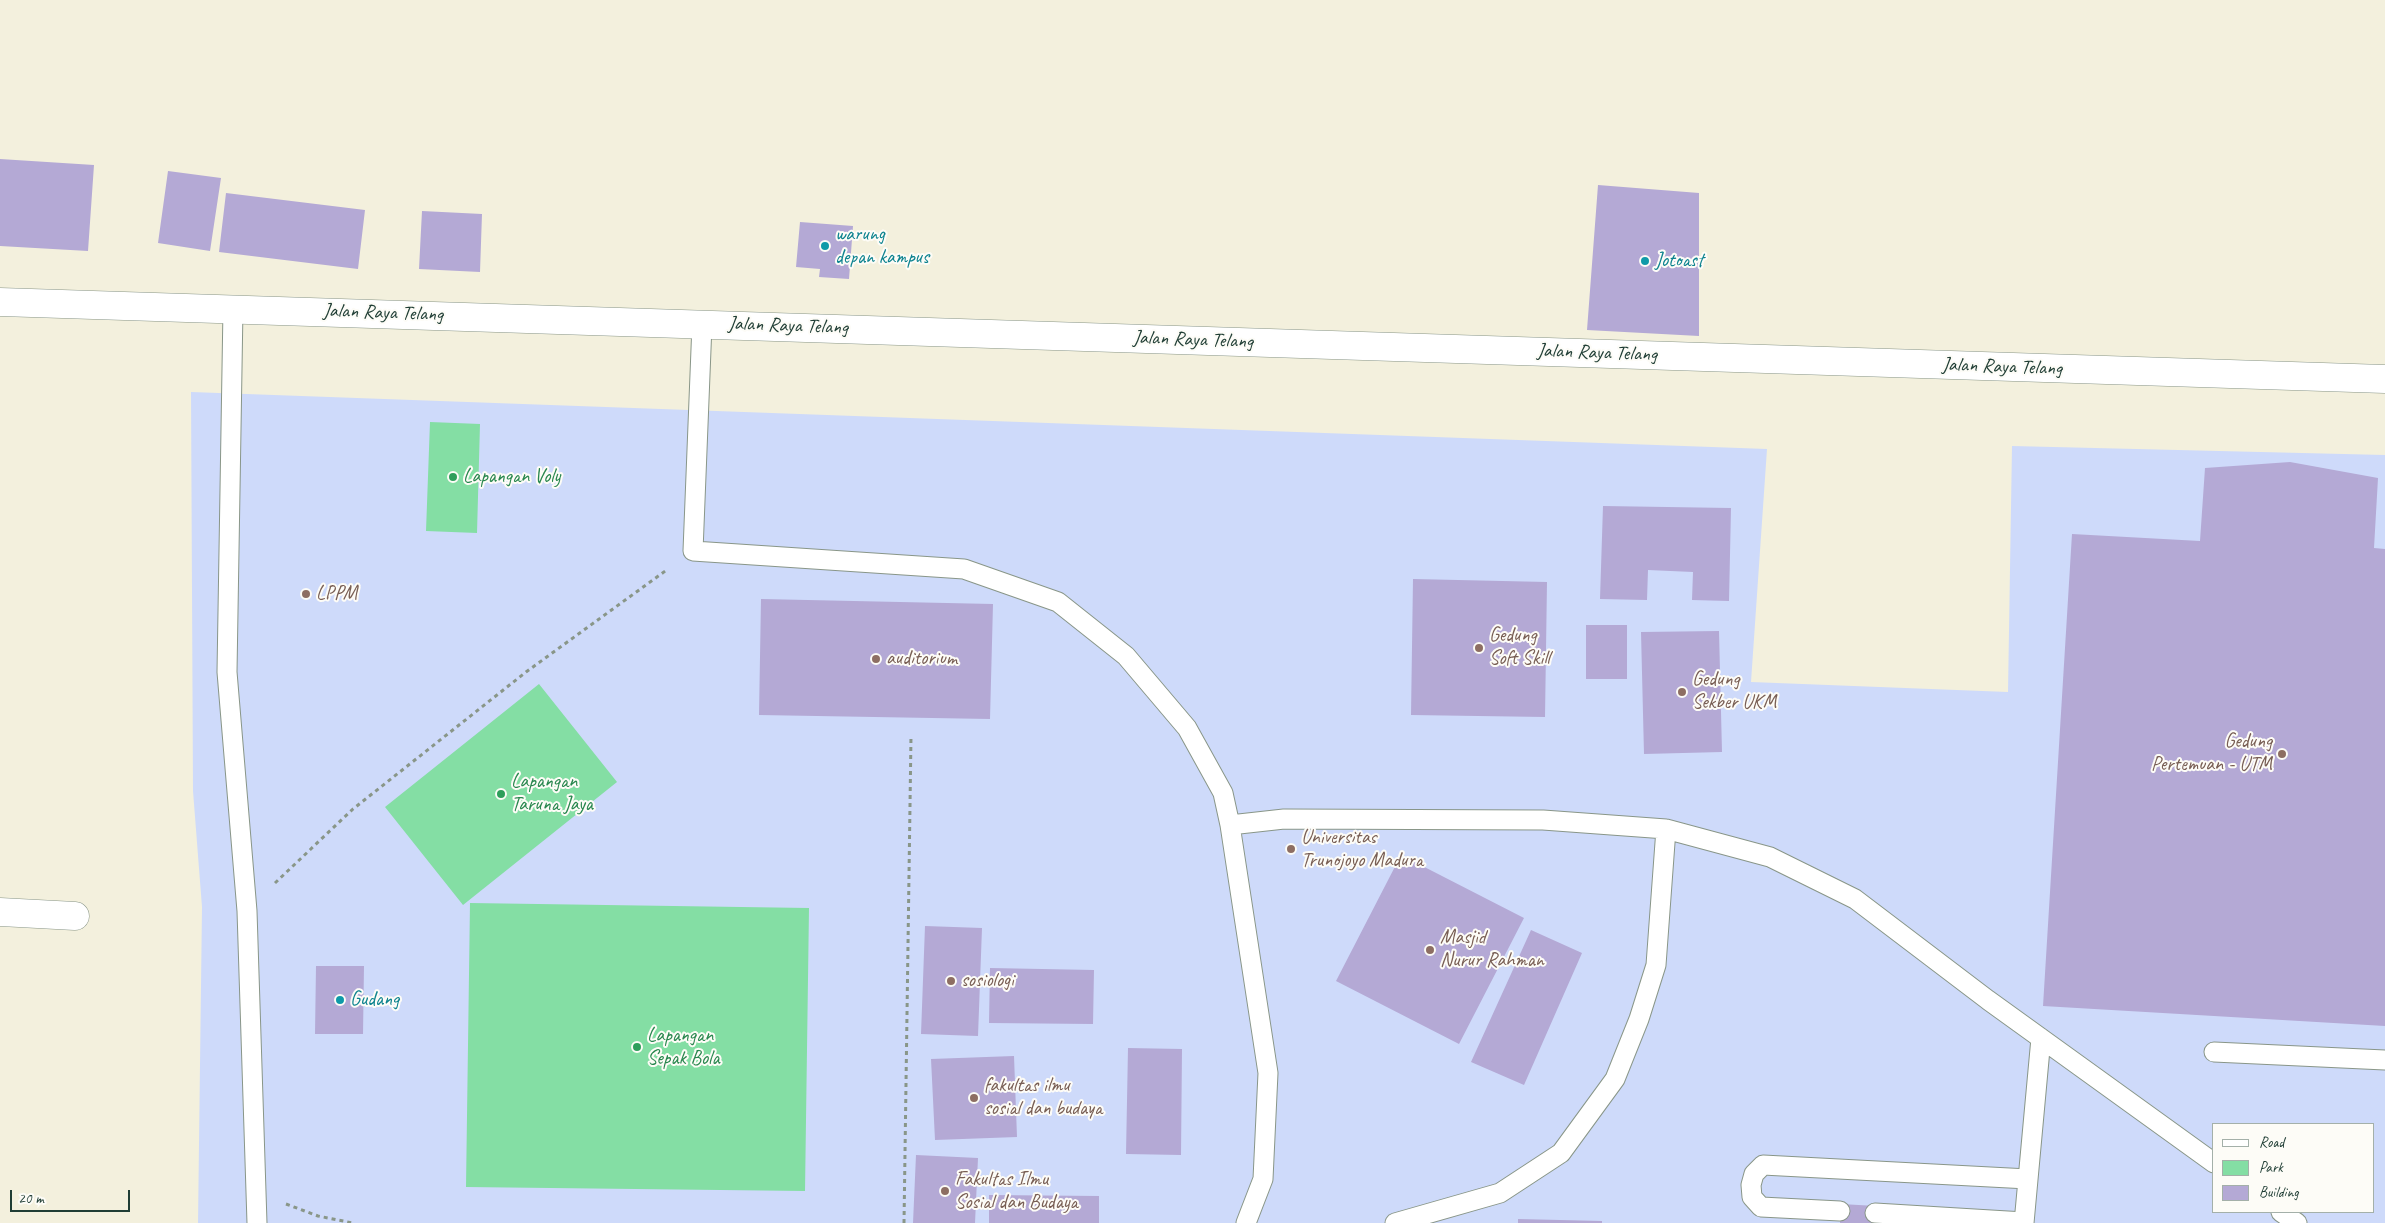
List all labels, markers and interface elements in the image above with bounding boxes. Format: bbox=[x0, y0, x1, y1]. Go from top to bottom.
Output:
place label: warung depan kampus bbox=[835, 223, 929, 270]
marker: warung depan kampus bbox=[819, 240, 831, 252]
place label: Jotoast bbox=[1655, 249, 1703, 273]
marker: Jotoast bbox=[1639, 255, 1651, 267]
street label: Jalan Raya Telang bbox=[323, 299, 443, 327]
street label: Jalan Raya Telang bbox=[728, 312, 848, 340]
street label: Jalan Raya Telang bbox=[1133, 326, 1253, 354]
street label: Jalan Raya Telang bbox=[1537, 339, 1657, 367]
street label: Jalan Raya Telang bbox=[1942, 353, 2062, 381]
place label: Lapangan Voly bbox=[463, 465, 560, 489]
marker: Lapangan Voly bbox=[447, 471, 459, 483]
place label: LPPM bbox=[316, 582, 357, 606]
marker: LPPM bbox=[300, 588, 312, 600]
place label: Gedung Soft Skill bbox=[1489, 624, 1550, 671]
marker: Gedung Soft Skill bbox=[1473, 642, 1485, 654]
place label: auditorium bbox=[886, 647, 957, 671]
marker: auditorium bbox=[870, 653, 882, 665]
place label: Gedung Sekber UKM bbox=[1692, 668, 1776, 715]
marker: Gedung Sekber UKM bbox=[1676, 686, 1688, 698]
place label: Gedung Pertemuan - UTM bbox=[2151, 730, 2272, 777]
marker: Gedung Pertemuan - UTM bbox=[2276, 748, 2288, 760]
place label: Lapangan Taruna Jaya bbox=[511, 770, 593, 817]
marker: Lapangan Taruna Jaya bbox=[495, 788, 507, 800]
place label: Universitas Trunojoyo Madura bbox=[1301, 826, 1423, 873]
marker: Universitas Trunojoyo Madura bbox=[1285, 843, 1297, 855]
place label: Masjid Nurur Rahman bbox=[1440, 926, 1544, 973]
marker: Masjid Nurur Rahman bbox=[1424, 944, 1436, 956]
place label: sosiologi bbox=[961, 969, 1014, 993]
marker: sosiologi bbox=[945, 975, 957, 987]
place label: Gudang bbox=[350, 988, 399, 1012]
marker: Gudang bbox=[334, 994, 346, 1006]
place label: Lapangan Sepak Bola bbox=[647, 1024, 719, 1071]
marker: Lapangan Sepak Bola bbox=[631, 1041, 643, 1053]
place label: fakultas ilmu sosial dan budaya bbox=[984, 1074, 1102, 1121]
marker: fakultas ilmu sosial dan budaya bbox=[968, 1092, 980, 1104]
legend bbox=[2212, 1123, 2375, 1213]
text: Road bbox=[2259, 1133, 2284, 1152]
text: Park bbox=[2259, 1158, 2283, 1177]
place label: Fakultas Ilmu Sosial dan Budaya bbox=[955, 1168, 1078, 1215]
scale bar bbox=[12, 1180, 132, 1212]
text: Building bbox=[2259, 1183, 2298, 1202]
marker: Fakultas Ilmu Sosial dan Budaya bbox=[939, 1185, 951, 1197]
text: 20 m bbox=[18, 1189, 44, 1208]

